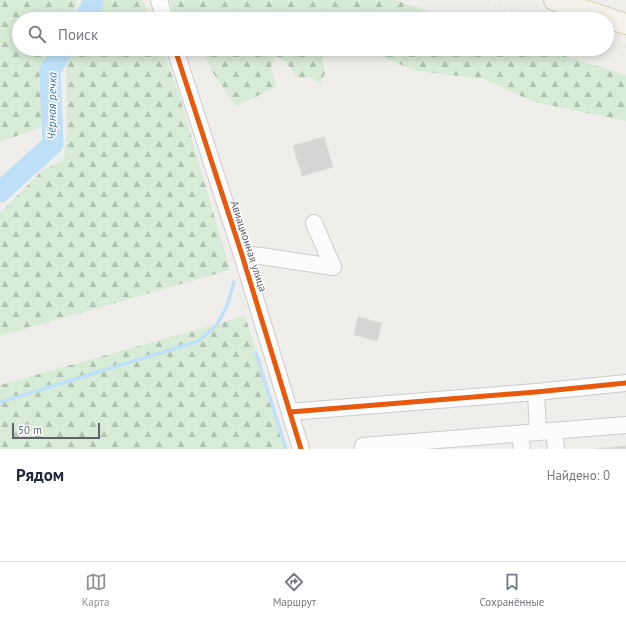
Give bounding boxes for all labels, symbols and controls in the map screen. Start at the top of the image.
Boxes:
search box [12,12,614,56]
icon: search [26,23,48,45]
text: Поиск [58,25,98,44]
water label: Чёрная речка [43,72,60,140]
street label: Авиационная улица [228,199,270,293]
scale bar [12,421,100,440]
text: 50 m [18,423,42,437]
text: Рядом [16,464,64,486]
text: Найдено: 0 [547,467,610,484]
tab: Карта [82,571,109,609]
tab: Маршрут [273,571,316,609]
tab: Сохранённые [479,571,544,609]

